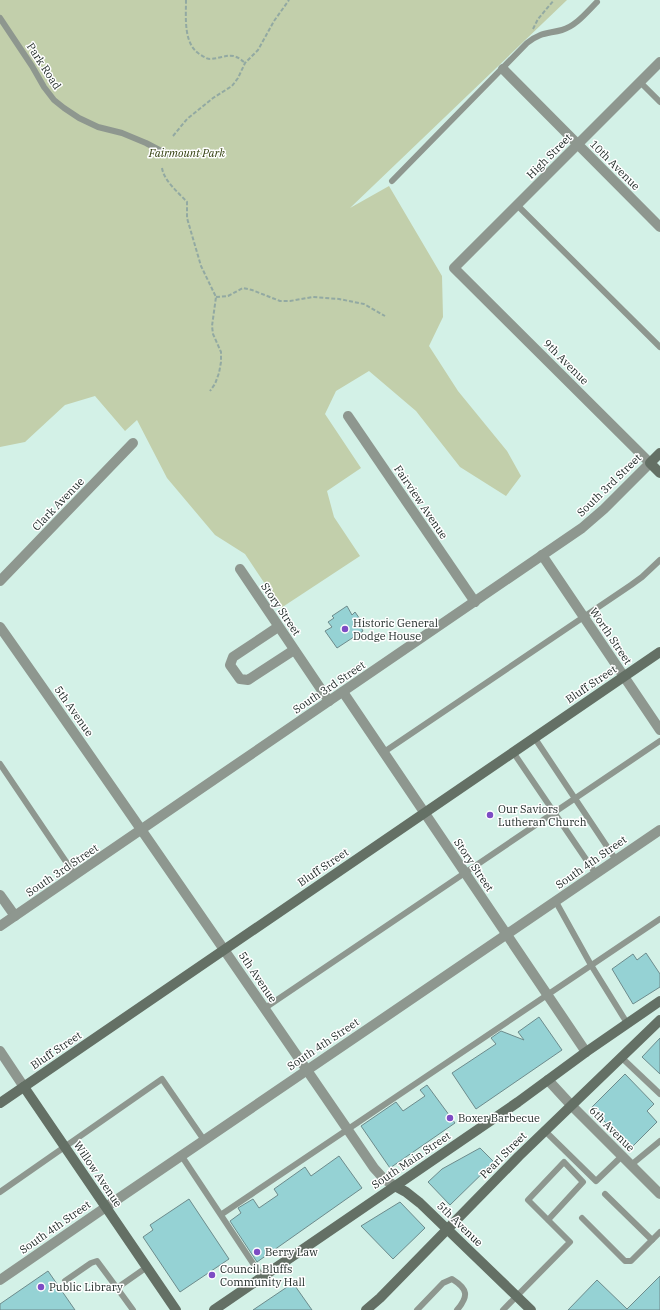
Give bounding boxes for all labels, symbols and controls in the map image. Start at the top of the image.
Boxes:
street label: Park Road [24,40,64,92]
street label: High Street [523,130,575,182]
street label: 10th Avenue [587,137,643,193]
park label: Fairmount Park [148,146,225,160]
street label: 9th Avenue [540,336,592,388]
street label: South 3rd Street [574,451,644,519]
street label: Fairview Avenue [391,462,451,542]
street label: Clark Avenue [29,474,87,534]
street label: Story Street [258,580,304,638]
street label: Worth Street [587,605,635,667]
place label: Historic General Dodge House [353,616,438,643]
marker: Historic General Dodge House [340,624,350,634]
street label: South 3rd Street [290,658,368,716]
street label: Bluff Street [563,662,619,706]
street label: 5th Avenue [51,683,97,739]
place label: Our Saviors Lutheran Church [498,802,587,829]
marker: Our Saviors Lutheran Church [485,810,495,820]
street label: South 4th Street [553,832,629,892]
street label: Story Street [451,836,497,894]
street label: South 3rd Street [23,841,101,899]
street label: Bluff Street [295,845,351,889]
street label: 5th Avenue [236,949,280,1005]
street label: South 4th Street [284,1015,362,1073]
street label: Bluff Street [28,1028,84,1072]
street label: 6th Avenue [586,1103,638,1155]
place label: Boxer Barbecue [458,1111,540,1125]
marker: Boxer Barbecue [445,1113,455,1123]
street label: South Main Street [369,1128,453,1192]
street label: Pearl Street [477,1129,529,1181]
street label: Willow Avenue [71,1138,125,1210]
street label: South 4th Street [17,1197,93,1257]
street label: 5th Avenue [434,1199,486,1249]
place label: Berry Law [265,1245,318,1259]
marker: Berry Law [252,1247,262,1257]
place label: Council Bluffs Community Hall [220,1262,305,1289]
marker: Council Bluffs Community Hall [207,1270,217,1280]
place label: Public Library [49,1280,123,1294]
marker: Public Library [36,1282,46,1292]

